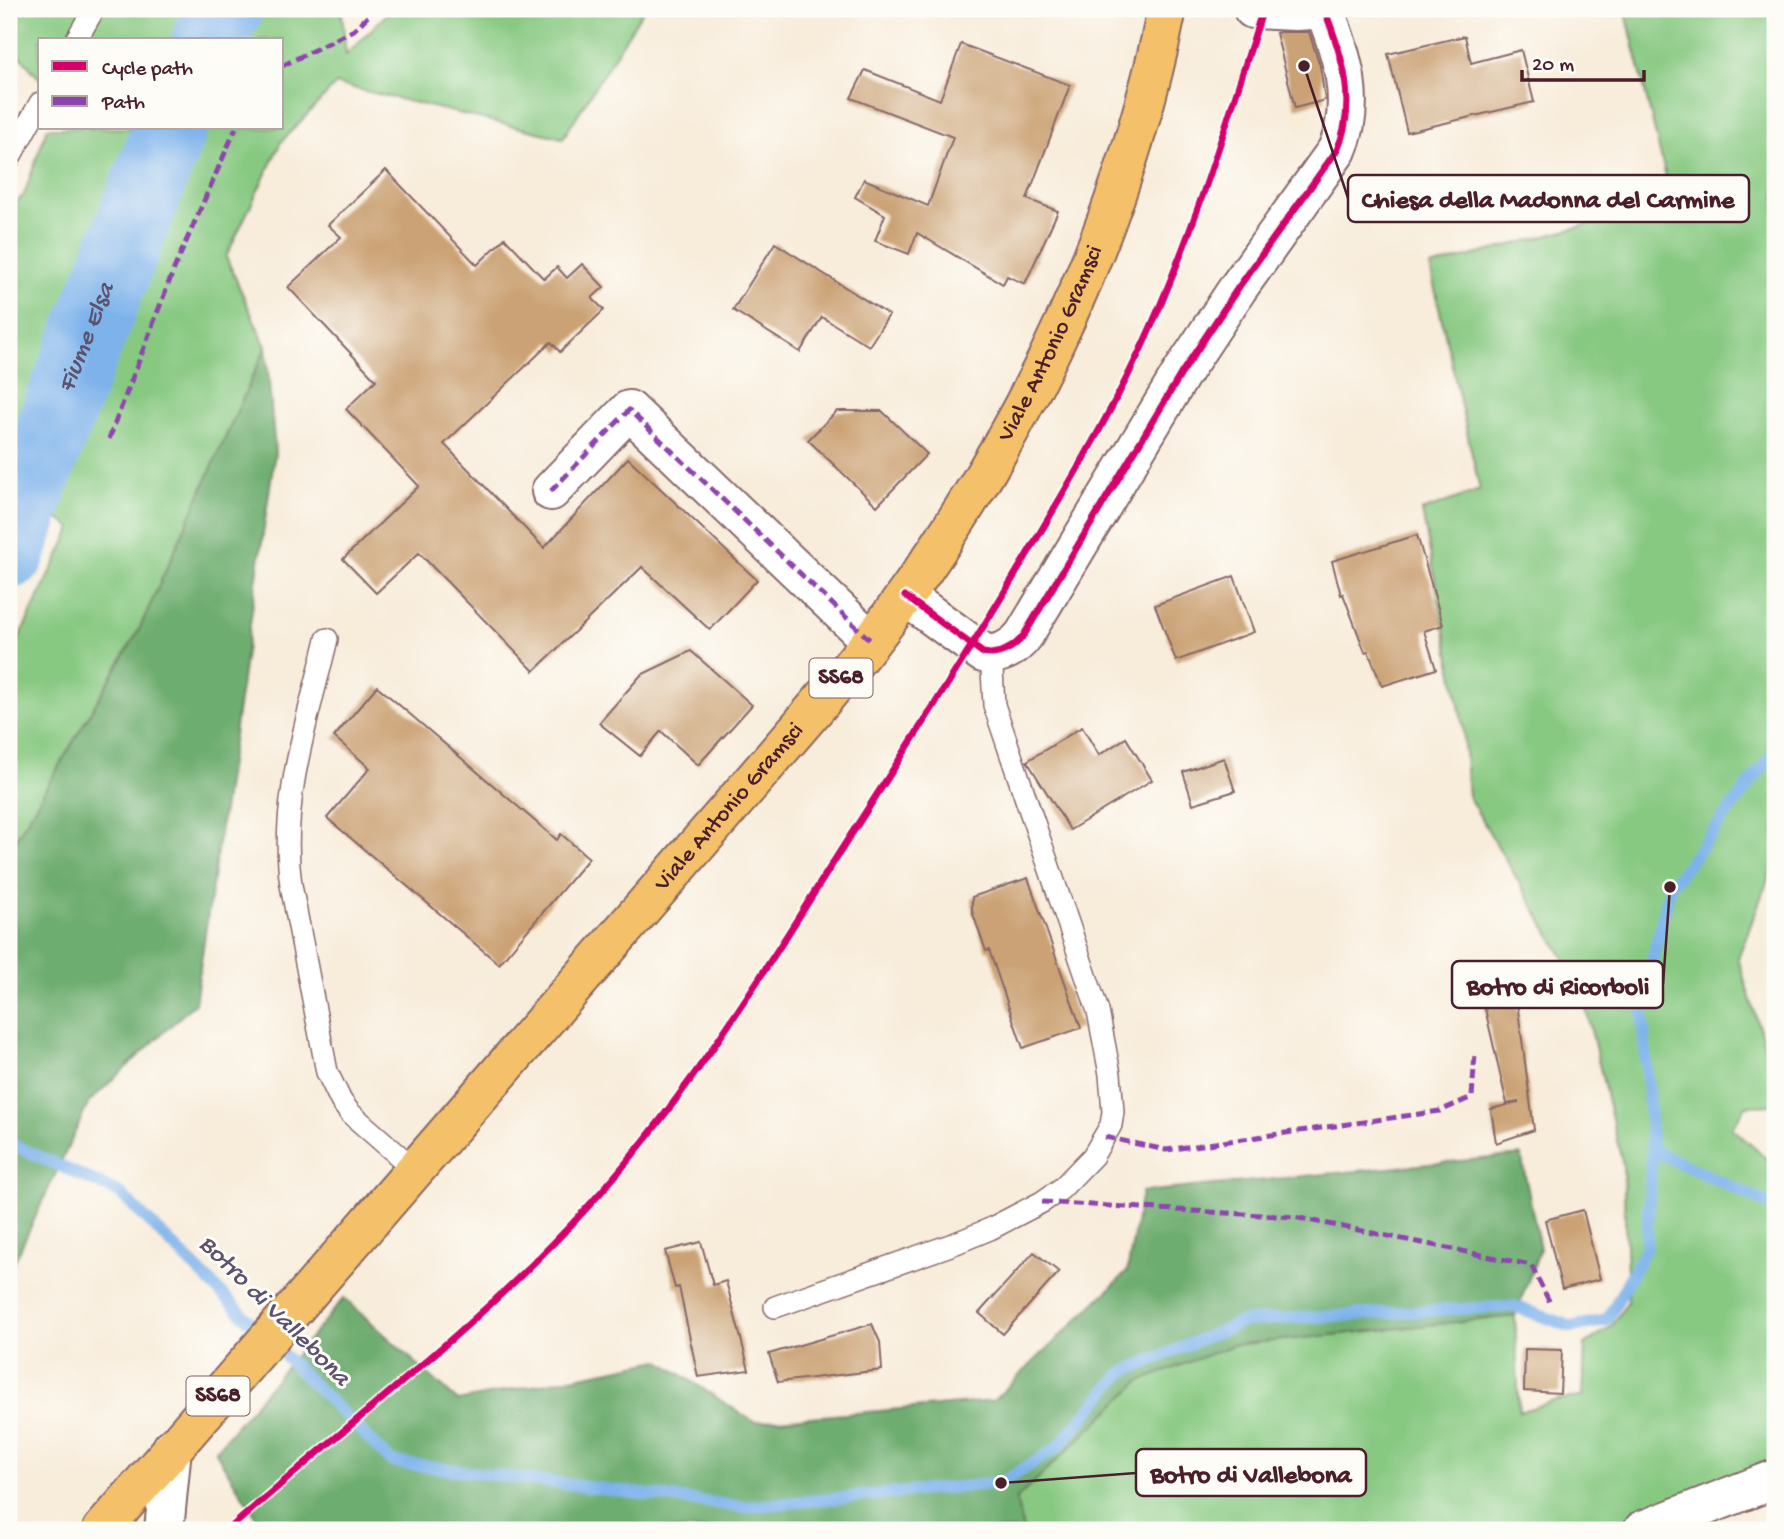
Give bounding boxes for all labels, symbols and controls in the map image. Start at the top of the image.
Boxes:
legend [38,38,284,130]
scale bar [1522,38,1644,82]
text: 20 m [1532,54,1574,79]
text: Cycle path [102,58,193,83]
text: Path [101,92,145,117]
callout: Chiesa della Madonna del Carmine [1348,175,1749,222]
text: Chiesa della Madonna del Carmine [1362,187,1736,218]
street label: Viale Antonio Gramsci [991,242,1110,448]
water label: Fiume Elsa [52,277,124,397]
road number: SS68 [810,658,872,698]
street label: Viale Antonio Gramsci [648,717,811,899]
callout: Botro di Ricorboli [1452,961,1663,1008]
text: Botro di Ricorboli [1466,974,1649,1005]
water label: Botro di Vallebona [191,1230,356,1395]
road number: SS68 [186,1376,249,1415]
callout: Botro di Vallebona [1136,1449,1366,1496]
text: Botro di Vallebona [1149,1462,1353,1493]

